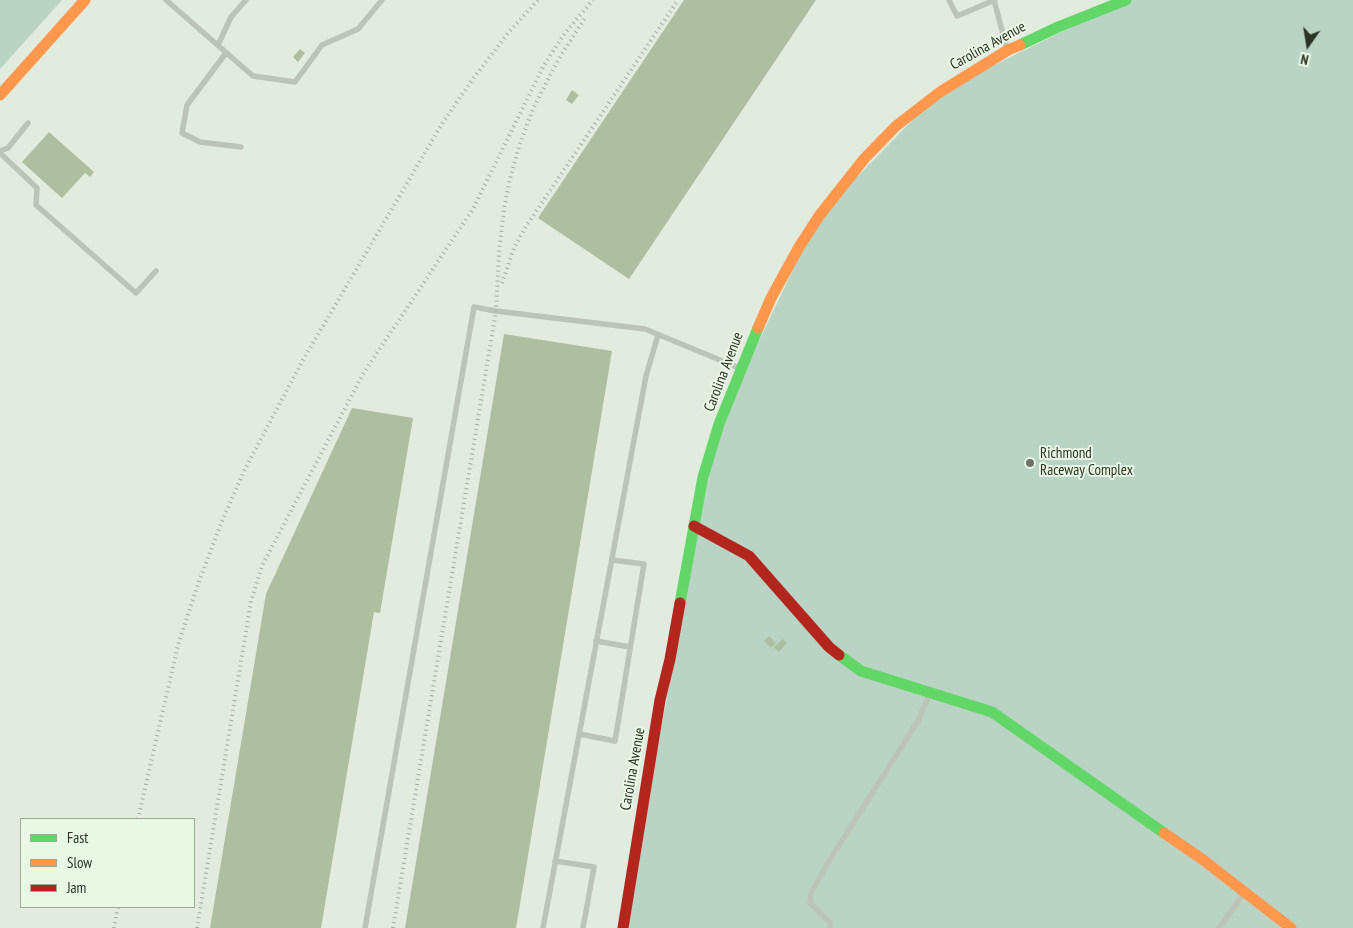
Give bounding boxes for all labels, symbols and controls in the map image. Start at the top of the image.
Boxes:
street label: Carolina Avenue [947,18,1029,74]
north arrow [1283,20,1333,70]
text: N [1299,50,1310,69]
street label: Carolina Avenue [701,330,747,414]
place label: Richmond Raceway Complex [1040,445,1133,480]
marker: Richmond Raceway Complex [1024,457,1036,469]
street label: Carolina Avenue [617,726,649,812]
legend [20,818,195,908]
text: Fast [67,828,88,847]
text: Slow [67,853,92,872]
text: Jam [67,878,86,897]

